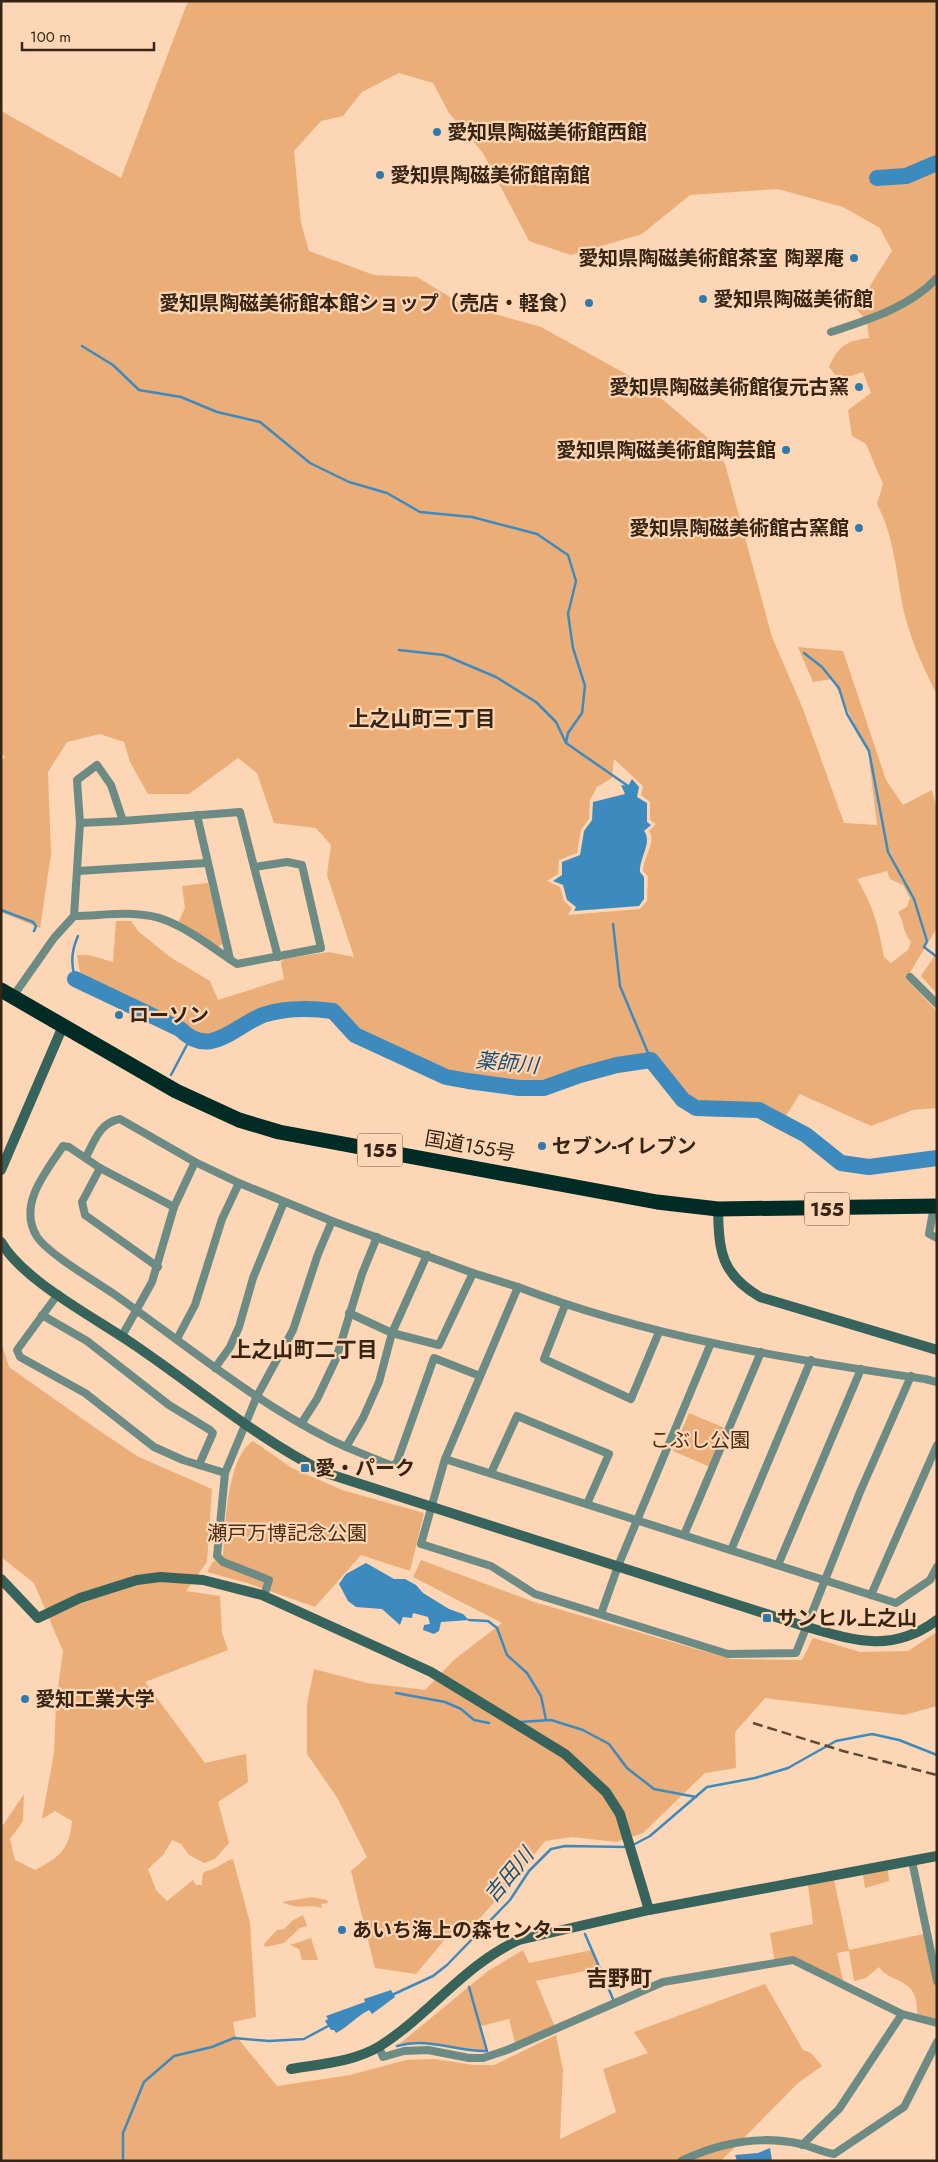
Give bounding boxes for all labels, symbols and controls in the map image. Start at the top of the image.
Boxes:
scale bar [22,20,155,52]
text: 100 m [30,26,71,48]
place label: 愛知県陶磁美術館西館 [447,118,647,147]
marker: 愛知県陶磁美術館西館 [431,126,443,138]
place label: 愛知県陶磁美術館南館 [390,161,590,190]
marker: 愛知県陶磁美術館南館 [374,169,386,181]
place label: 愛知県陶磁美術館茶室 陶翠庵 [578,244,844,273]
marker: 愛知県陶磁美術館茶室 陶翠庵 [848,252,860,264]
place label: 愛知県陶磁美術館 [713,285,873,314]
place label: 愛知県陶磁美術館本館ショップ（売店・軽食） [159,289,579,318]
marker: 愛知県陶磁美術館 [697,293,709,305]
marker: 愛知県陶磁美術館本館ショップ（売店・軽食） [583,297,595,309]
place label: 愛知県陶磁美術館復元古窯 [609,373,849,402]
marker: 愛知県陶磁美術館復元古窯 [853,381,865,393]
place label: 愛知県陶磁美術館陶芸館 [556,436,776,465]
marker: 愛知県陶磁美術館陶芸館 [780,444,792,456]
place label: 愛知県陶磁美術館古窯館 [629,514,849,543]
marker: 愛知県陶磁美術館古窯館 [853,522,865,534]
district label: 上之山町三丁目 [349,704,496,734]
place label: ローソン [129,1001,209,1030]
marker: ローソン [113,1009,125,1021]
water label: 薬師川 [474,1045,542,1081]
street label: 国道155号 [422,1124,518,1168]
place label: セブン-イレブン [552,1132,696,1161]
road number: 155 [358,1134,402,1166]
marker: セブン-イレブン [536,1140,548,1152]
road number: 155 [804,1192,850,1226]
district label: 上之山町二丁目 [231,1335,378,1365]
park label: こぶし公園 [650,1426,750,1455]
place label: 愛・パーク [315,1454,415,1483]
marker: 愛・パーク [299,1462,311,1474]
park label: 瀬戸万博記念公園 [207,1519,367,1548]
place label: サンヒル上之山 [777,1604,917,1633]
marker: サンヒル上之山 [761,1612,773,1624]
place label: 愛知工業大学 [35,1685,155,1714]
marker: 愛知工業大学 [19,1693,31,1705]
water label: 吉田川 [477,1840,542,1909]
place label: あいち海上の森センター [352,1916,572,1945]
marker: あいち海上の森センター [336,1924,348,1936]
district label: 吉野町 [586,1962,652,1994]

